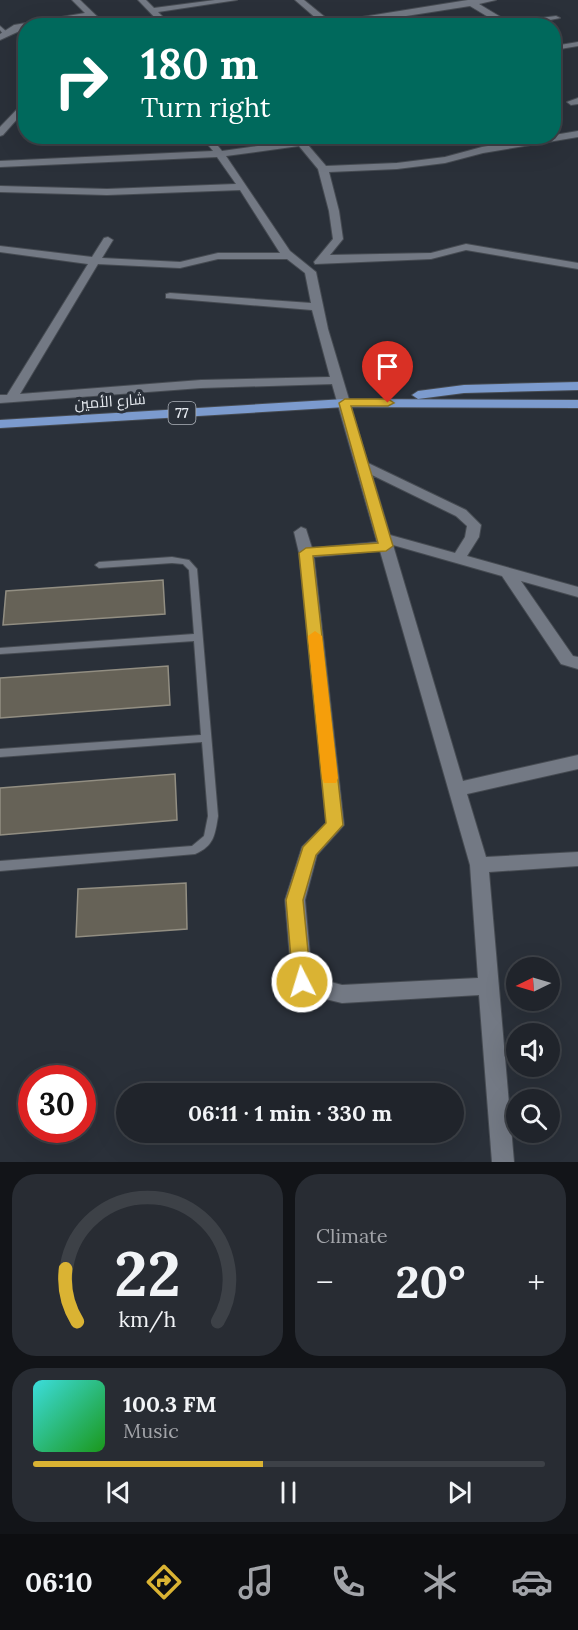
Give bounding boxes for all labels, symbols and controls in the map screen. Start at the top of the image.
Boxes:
text: 180 m [141,37,258,91]
icon: right [42,42,120,120]
text: Turn right [141,90,270,124]
pin [362,341,413,403]
icon: arrive [371,350,404,383]
street label: شارع الأمين [74,389,146,415]
road number: 77 [168,402,195,424]
position arrow [270,950,334,1014]
north arrow [506,957,560,1011]
map controls [506,957,560,1143]
button: sound [506,1023,560,1077]
speed limit sign: 30 [18,1065,96,1143]
button: search [506,1089,560,1143]
text: 06:11 · 1 min · 330 m [188,1099,392,1127]
text: Climate [316,1223,388,1248]
text: 22 [114,1233,181,1313]
text: 20° [396,1253,465,1310]
text: − [316,1261,334,1303]
text: + [527,1261,545,1303]
text: km/h [119,1305,177,1333]
text: 100.3 FM [123,1390,217,1418]
text: Music [123,1418,179,1443]
icon: previous [102,1476,135,1509]
icon: pause [272,1476,305,1509]
icon: next [443,1476,476,1509]
icon: directions [143,1561,185,1603]
icon: music [235,1561,277,1603]
icon: phone [327,1561,369,1603]
icon: climate [419,1561,461,1603]
icon: car [511,1561,553,1603]
text: 06:10 [25,1565,93,1599]

